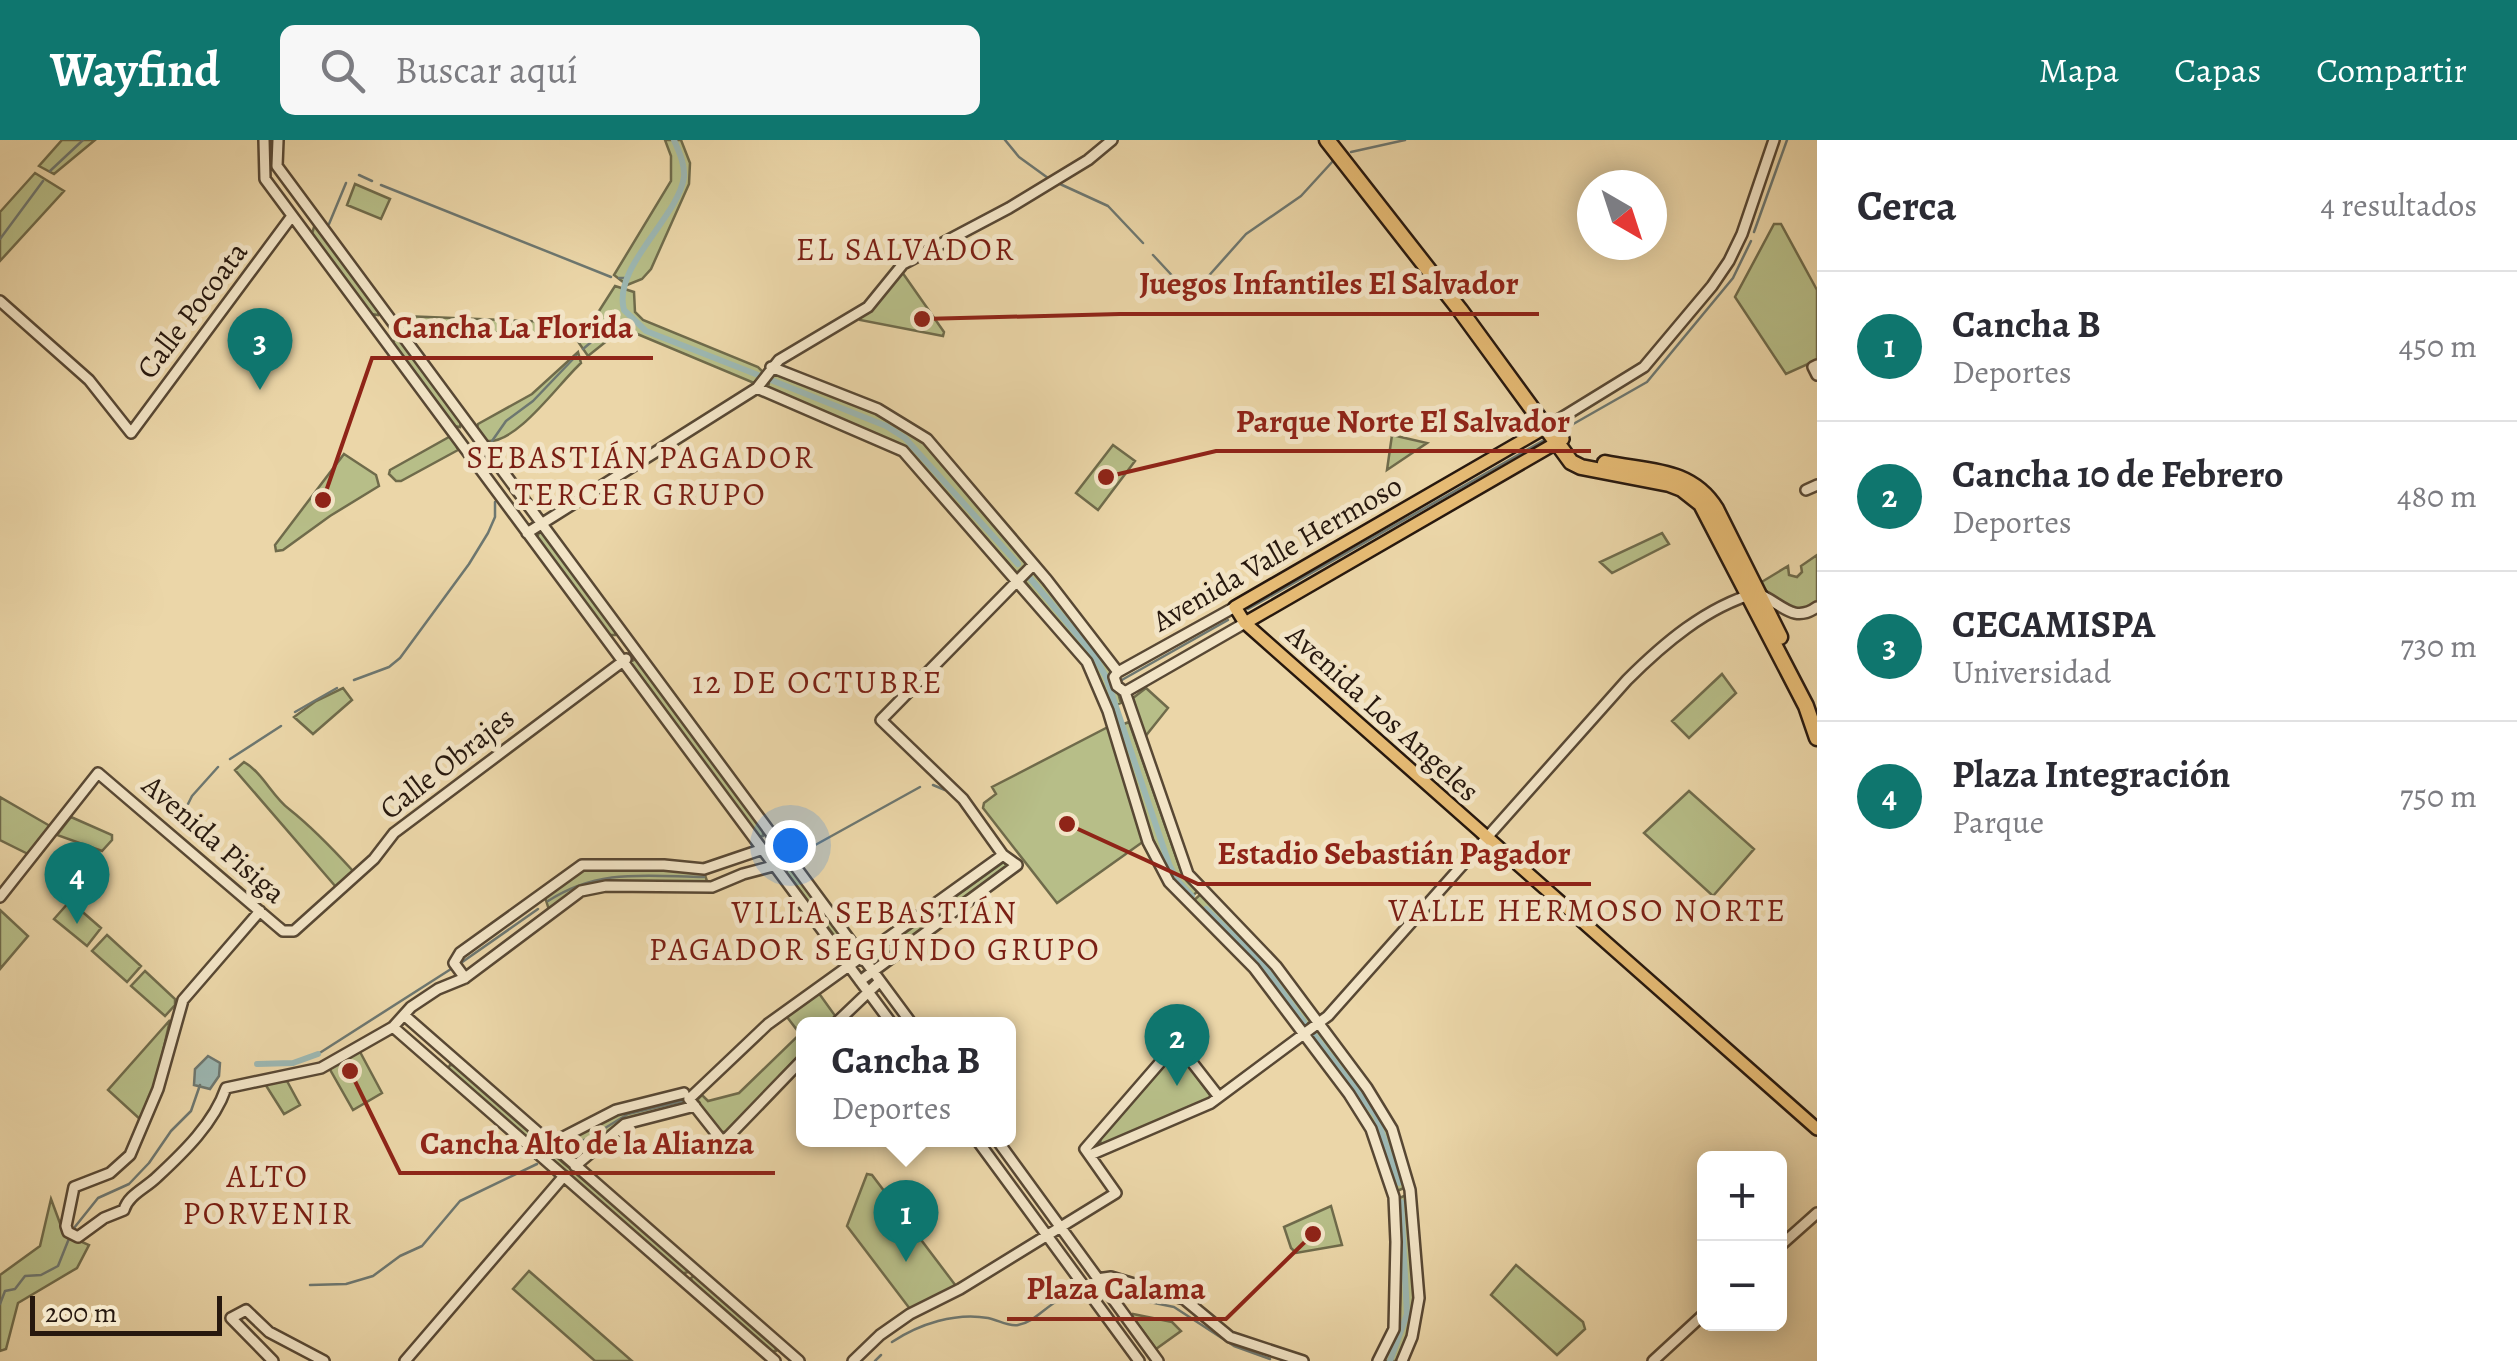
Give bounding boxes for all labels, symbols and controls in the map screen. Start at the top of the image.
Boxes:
search box [280,25,980,115]
text: Wayfind [50,37,220,103]
icon: search [315,43,370,98]
text: Buscar aquí [395,44,578,96]
text: Mapa [2039,46,2119,94]
text: Capas [2174,46,2261,94]
text: Compartir [2316,46,2467,94]
north arrow [1577,170,1667,260]
text: Cerca [1857,177,1956,234]
text: 4 resultados [2320,183,2477,227]
district label: EL SALVADOR [796,227,1016,271]
street label: Calle Pocoata [127,233,257,387]
callout: Juegos Infantiles El Salvador [1120,252,1539,314]
text: Juegos Infantiles El Salvador [1139,261,1519,305]
callout: Cancha La Florida [372,296,653,358]
text: Cancha B [1952,298,2101,350]
text: Cancha La Florida [393,305,634,349]
pin: 3 [228,308,292,390]
text: 1 [1884,324,1895,368]
text: 450 m [2399,324,2477,368]
text: Deportes [1952,350,2072,394]
callout: Parque Norte El Salvador [1216,389,1591,451]
text: Parque Norte El Salvador [1236,399,1570,443]
district label: SEBASTIÁN PAGADOR TERCER GRUPO [466,435,816,516]
text: Cancha 10 de Febrero [1952,448,2284,500]
street label: Avenida Valle Hermoso [1144,465,1409,641]
text: 2 [1882,474,1897,518]
text: 480 m [2397,474,2477,518]
text: Deportes [1952,500,2072,544]
text: CECAMISPA [1952,598,2155,650]
street label: Avenida Los Angeles [1277,615,1488,810]
text: 3 [1883,624,1896,668]
text: 730 m [2400,624,2477,668]
text: Universidad [1952,650,2111,694]
district label: 12 DE OCTUBRE [692,660,944,704]
street label: Calle Obrajes [371,698,523,828]
text: Plaza Integración [1952,748,2230,800]
street label: Avenida Pisiga [133,765,294,912]
text: 4 [1882,774,1897,818]
text: 750 m [2400,774,2477,818]
text: Parque [1952,800,2044,844]
your location [765,820,816,871]
callout: Estadio Sebastián Pagador [1198,822,1591,884]
text: Estadio Sebastián Pagador [1217,831,1571,875]
pin: 4 [44,842,110,924]
district label: VALLE HERMOSO NORTE [1388,888,1787,932]
district label: VILLA SEBASTIÁN PAGADOR SEGUNDO GRUPO [649,890,1101,971]
pin: 2 [1144,1004,1210,1086]
popup [796,1017,1016,1147]
text: Cancha B [832,1034,980,1086]
text: Deportes [832,1086,951,1130]
callout: Cancha Alto de la Alianza [400,1111,775,1173]
text: Cancha Alto de la Alianza [420,1121,755,1165]
map controls [1697,1151,1787,1331]
button: + [1697,1151,1787,1241]
district label: ALTO PORVENIR [183,1154,353,1235]
pin: 1 [874,1180,938,1262]
button: − [1697,1241,1787,1331]
callout: Plaza Calama [1007,1257,1226,1319]
text: Plaza Calama [1026,1266,1206,1310]
scale bar [30,1291,222,1336]
text: 200 m [45,1294,117,1332]

